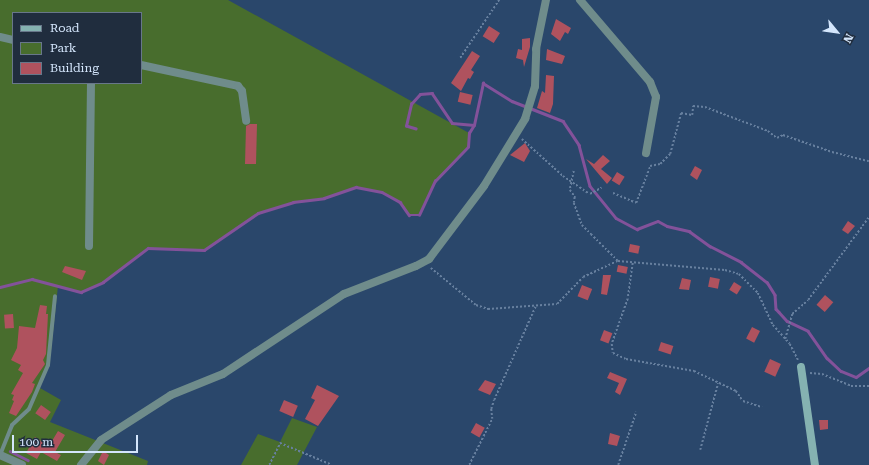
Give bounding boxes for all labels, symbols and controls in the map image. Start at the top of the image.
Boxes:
legend [12,12,142,84]
north arrow [817,12,857,52]
text: Road [50,21,79,35]
text: N [840,31,856,45]
text: Park [50,41,76,55]
text: Building [50,61,99,75]
scale bar [14,427,140,453]
text: 100 m [19,435,53,449]

